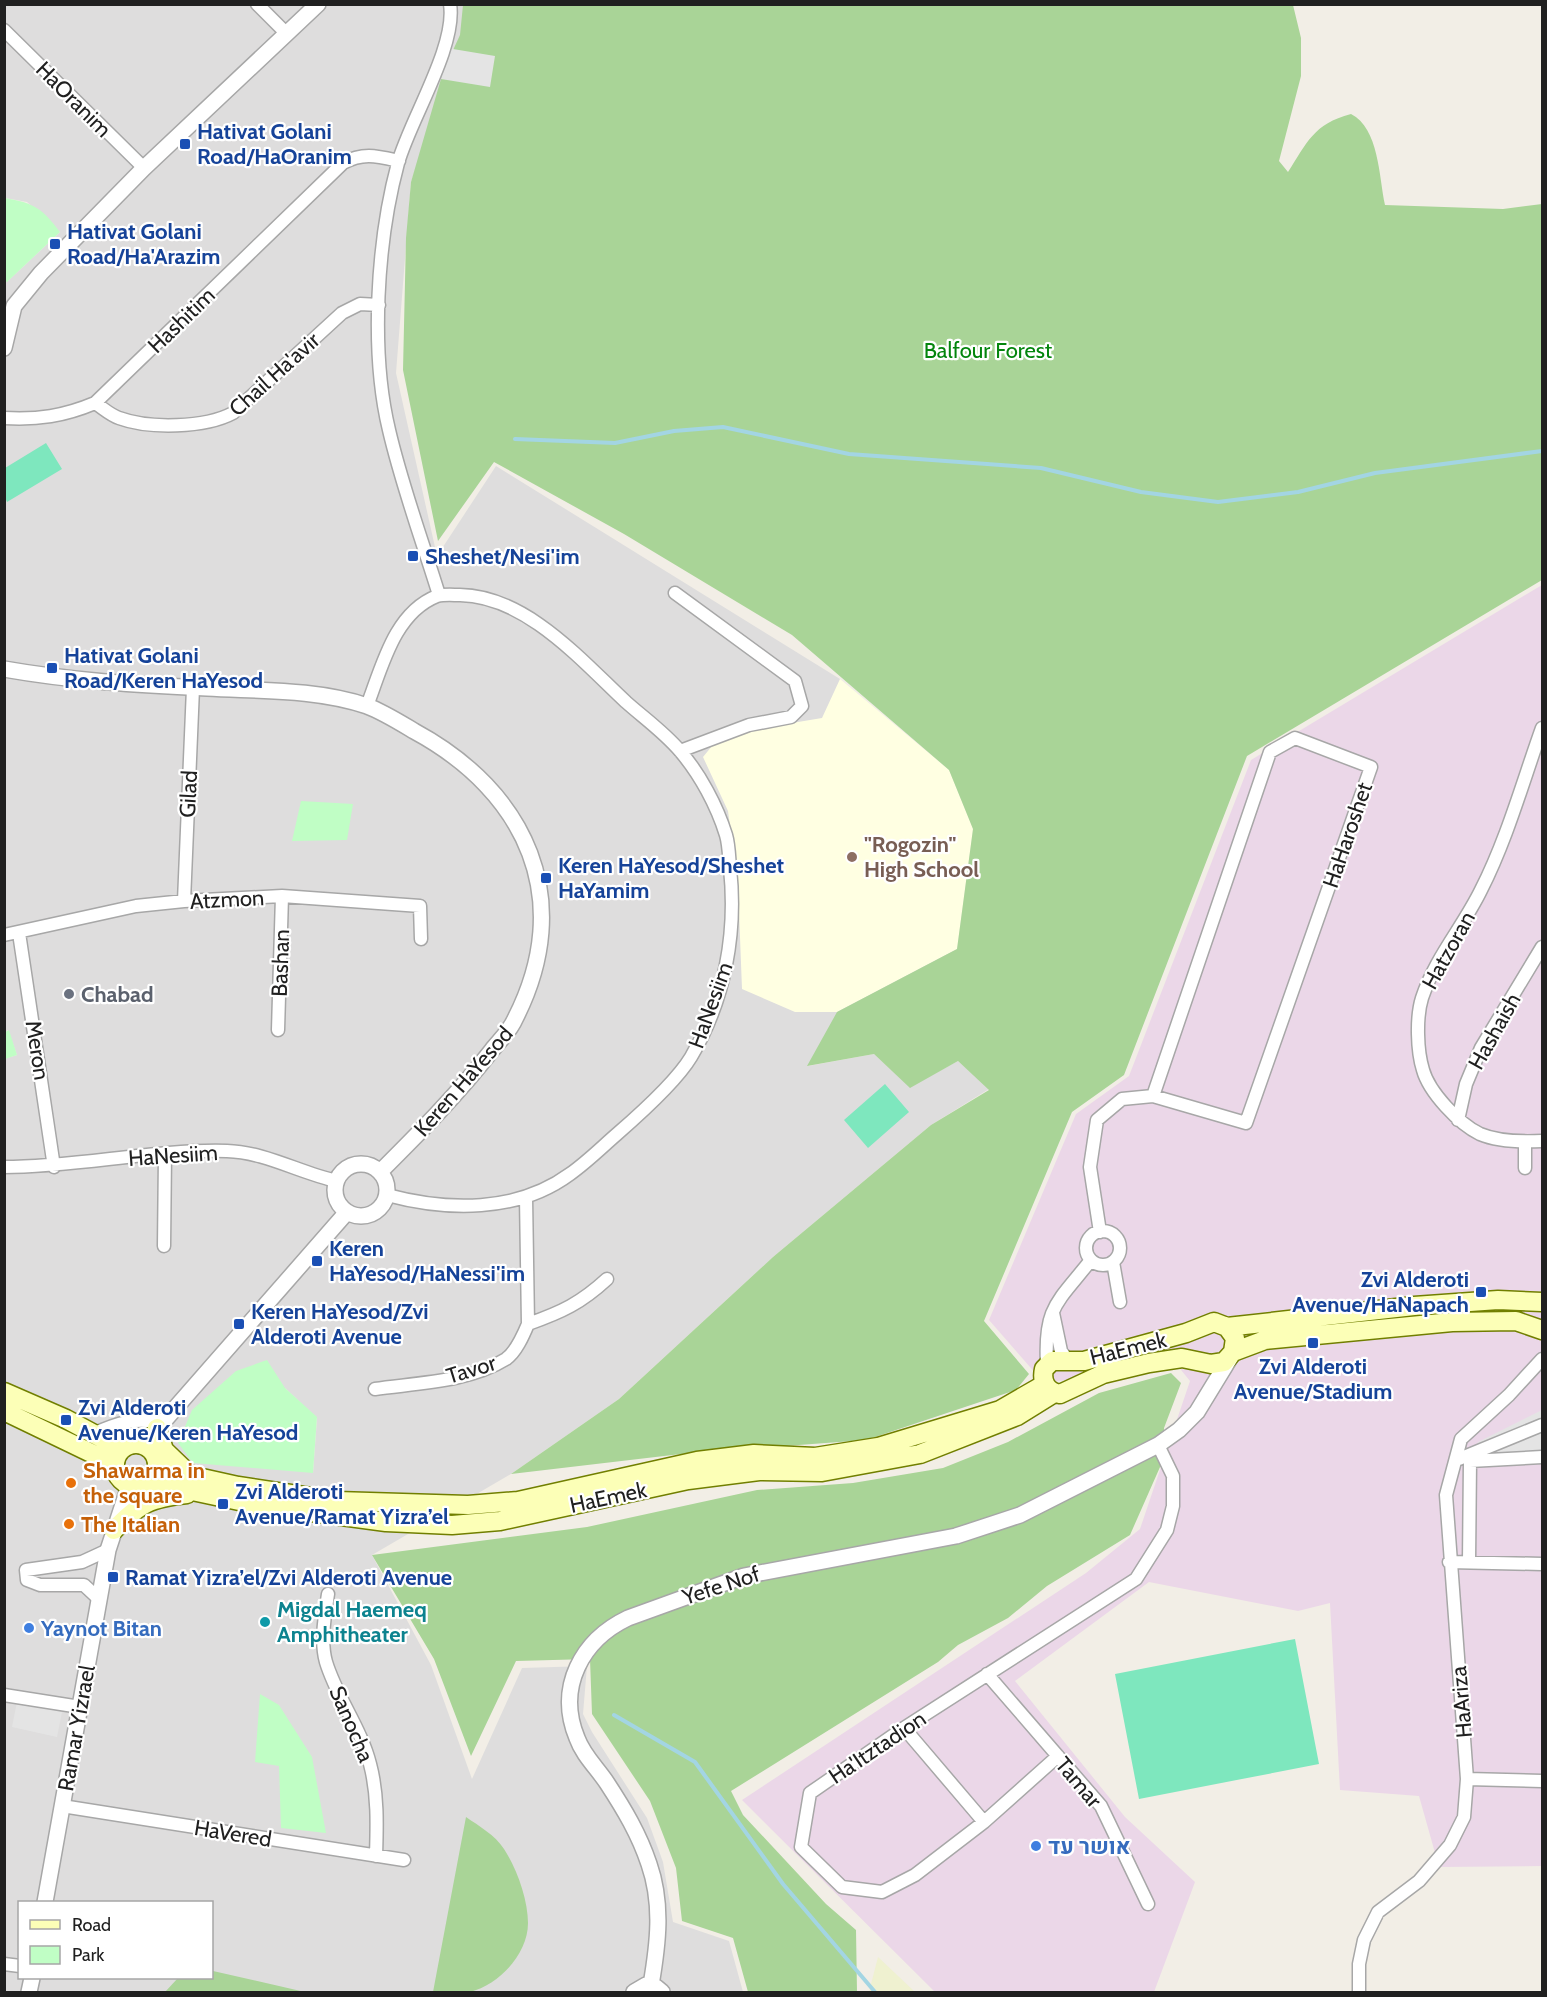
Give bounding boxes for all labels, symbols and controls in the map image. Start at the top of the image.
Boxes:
street label: HaOranim [30,56,117,143]
place label: Hativat Golani Road/HaOranim [197,118,352,170]
marker: Hativat Golani Road/HaOranim [178,137,192,151]
place label: Hativat Golani Road/Ha'Arazim [67,218,220,270]
marker: Hativat Golani Road/Ha'Arazim [48,237,62,251]
street label: Hashitim [142,282,221,359]
street label: Chail Ha'avir [224,327,325,422]
park label: Balfour Forest [924,337,1053,364]
place label: Sheshet/Nesi'im [425,543,580,570]
marker: Sheshet/Nesi'im [406,549,420,563]
place label: Hativat Golani Road/Keren HaYesod [64,642,263,694]
marker: Hativat Golani Road/Keren HaYesod [45,661,59,675]
street label: Gilad [174,770,203,818]
street label: HaHaroshet [1317,778,1378,892]
place label: "Rogozin" High School [864,831,979,883]
marker: "Rogozin" High School [845,850,859,864]
place label: Keren HaYesod/Sheshet HaYamim [558,852,785,904]
marker: Keren HaYesod/Sheshet HaYamim [539,871,553,885]
street label: Atzmon [189,884,265,915]
street label: Hatzoran [1416,907,1481,994]
street label: Bashan [266,929,295,997]
street label: HaNesiim [682,958,738,1052]
place label: Chabad [81,981,154,1008]
marker: Chabad [62,987,76,1001]
street label: Hashaish [1462,988,1526,1074]
street label: Meron [19,1018,56,1082]
street label: Keren HaYesod [408,1021,519,1142]
street label: HaNesiim [127,1139,219,1172]
place label: Keren HaYesod/HaNessi'im [329,1235,525,1287]
marker: Keren HaYesod/HaNessi'im [310,1254,324,1268]
place label: Zvi Alderoti Avenue/HaNapach [1292,1266,1469,1318]
marker: Zvi Alderoti Avenue/HaNapach [1474,1285,1488,1299]
place label: Keren HaYesod/Zvi Alderoti Avenue [251,1298,429,1350]
marker: Keren HaYesod/Zvi Alderoti Avenue [232,1317,246,1331]
street label: HaEmek [1087,1326,1169,1371]
marker: Zvi Alderoti Avenue/Stadium [1306,1336,1320,1350]
street label: Tavor [443,1349,499,1390]
place label: Zvi Alderoti Avenue/Stadium [1234,1353,1392,1405]
place label: Zvi Alderoti Avenue/Keren HaYesod [78,1394,298,1446]
marker: Zvi Alderoti Avenue/Keren HaYesod [59,1413,73,1427]
place label: Shawarma in the square [83,1457,205,1509]
marker: Shawarma in the square [64,1476,78,1490]
street label: HaEmek [567,1476,649,1519]
place label: Zvi Alderoti Avenue/Ramat Yizra’el [235,1478,449,1530]
marker: Zvi Alderoti Avenue/Ramat Yizra’el [216,1497,230,1511]
place label: The Italian [81,1511,180,1538]
marker: The Italian [62,1517,76,1531]
street label: Yefe Nof [678,1560,763,1611]
place label: Ramat Yizra’el/Zvi Alderoti Avenue [125,1564,452,1591]
marker: Ramat Yizra’el/Zvi Alderoti Avenue [106,1570,120,1584]
place label: Migdal Haemeq Amphitheater [277,1596,427,1648]
place label: Yaynot Bitan [40,1615,162,1642]
marker: Migdal Haemeq Amphitheater [258,1615,272,1629]
marker: Yaynot Bitan [22,1621,36,1635]
street label: Ramar Yizrael [52,1662,101,1793]
street label: HaAriza [1445,1665,1478,1739]
street label: Sanocha [323,1682,380,1767]
street label: Ha'Itztadion [823,1705,931,1790]
street label: Tamar [1050,1752,1108,1813]
street label: HaVered [192,1814,274,1853]
place label: אושר עד [1048,1833,1131,1860]
marker: אושר עד [1029,1839,1043,1853]
legend [18,1901,213,1979]
text: Road [72,1914,111,1936]
text: Park [72,1944,105,1966]

